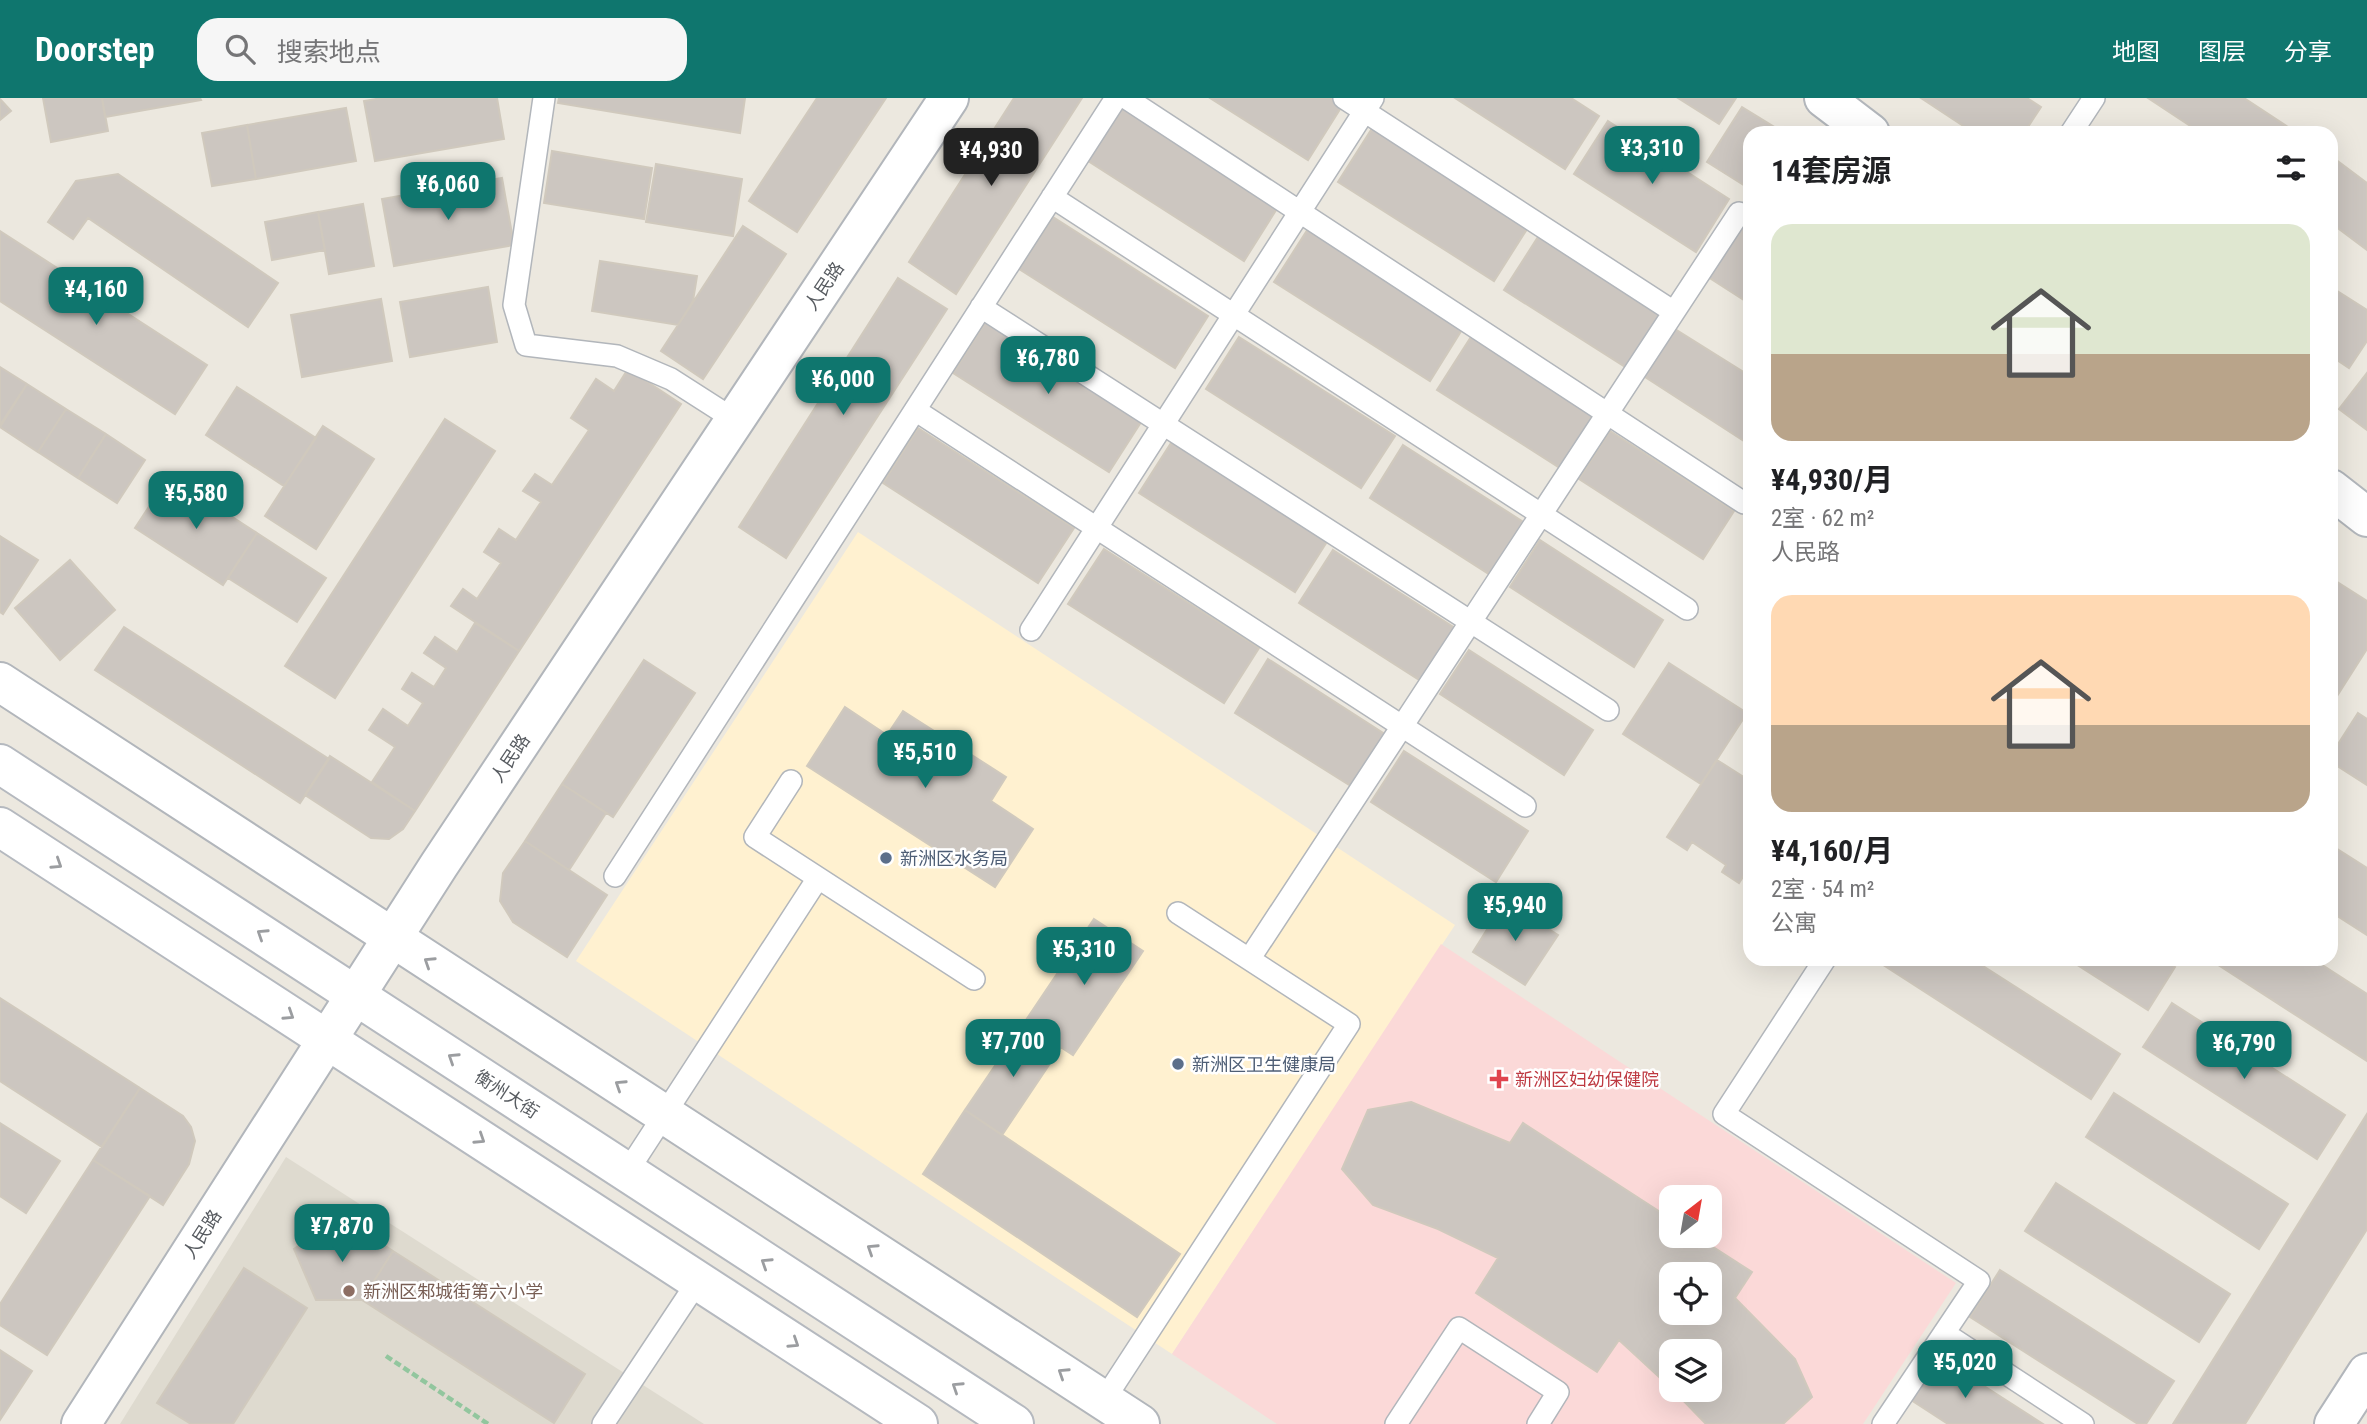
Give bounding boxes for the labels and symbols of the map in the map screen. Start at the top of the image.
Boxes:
pin: ¥3,310 [1595,126,1709,186]
pin: ¥4,930 [934,129,1048,188]
pin: ¥6,060 [391,162,505,222]
street label: 人民路 [800,258,848,314]
pin: ¥4,160 [39,268,153,327]
pin: ¥6,780 [991,336,1105,396]
pin: ¥6,000 [786,358,900,417]
pin: ¥5,580 [139,472,253,531]
street label: 人民路 [486,730,534,786]
pin: ¥5,510 [868,730,982,790]
place label: 新洲区水务局 [900,848,1008,869]
marker: 新洲区水务局 [878,850,894,866]
one-way arrow [49,856,62,869]
pin: ¥5,940 [1458,884,1572,943]
pin: ¥5,310 [1027,928,1141,987]
one-way arrow [257,930,270,943]
one-way arrow [423,957,436,970]
one-way arrow [281,1007,294,1019]
pin: ¥7,700 [956,1020,1070,1079]
pin: ¥6,790 [2187,1021,2301,1081]
one-way arrow [447,1054,460,1067]
place label: 新洲区卫生健康局 [1192,1054,1336,1075]
marker: 新洲区卫生健康局 [1170,1056,1186,1072]
street label: 衡州大街 [471,1066,543,1122]
marker: 新洲区妇幼保健院 [1489,1069,1509,1089]
place label: 新洲区妇幼保健院 [1515,1069,1659,1090]
one-way arrow [614,1081,627,1094]
one-way arrow [472,1131,485,1144]
north arrow [1659,1185,1722,1248]
pin: ¥7,870 [285,1204,399,1264]
street label: 人民路 [178,1206,226,1262]
one-way arrow [867,1245,880,1258]
one-way arrow [761,1258,774,1271]
place label: 新洲区邾城街第六小学 [363,1281,543,1302]
marker: 新洲区邾城街第六小学 [341,1283,357,1299]
one-way arrow [786,1335,799,1348]
pin: ¥5,020 [1908,1340,2022,1400]
one-way arrow [1057,1369,1070,1382]
one-way arrow [952,1382,965,1395]

